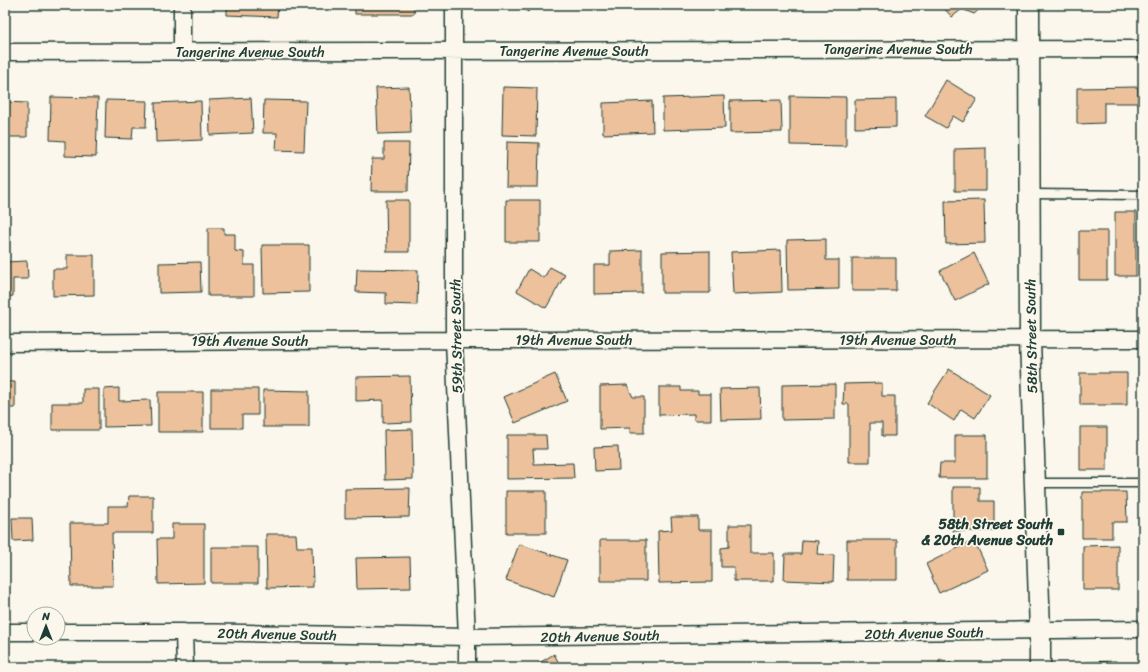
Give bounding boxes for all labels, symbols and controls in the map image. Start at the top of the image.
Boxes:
street label: Tangerine Avenue South [823,37,973,62]
street label: Tangerine Avenue South [499,39,649,64]
street label: Tangerine Avenue South [175,40,325,65]
street label: 59th Street South [443,278,470,394]
street label: 58th Street South [1018,278,1045,394]
street label: 19th Avenue South [516,328,632,353]
street label: 19th Avenue South [840,328,956,353]
street label: 19th Avenue South [192,329,308,354]
place label: 58th Street South & 20th Avenue South [921,512,1054,553]
marker: 58th Street South & 20th Avenue South [1056,527,1066,537]
north arrow [26,606,66,646]
text: N [41,607,50,626]
street label: 20th Avenue South [864,620,984,647]
street label: 20th Avenue South [217,621,337,648]
street label: 20th Avenue South [540,623,660,650]

